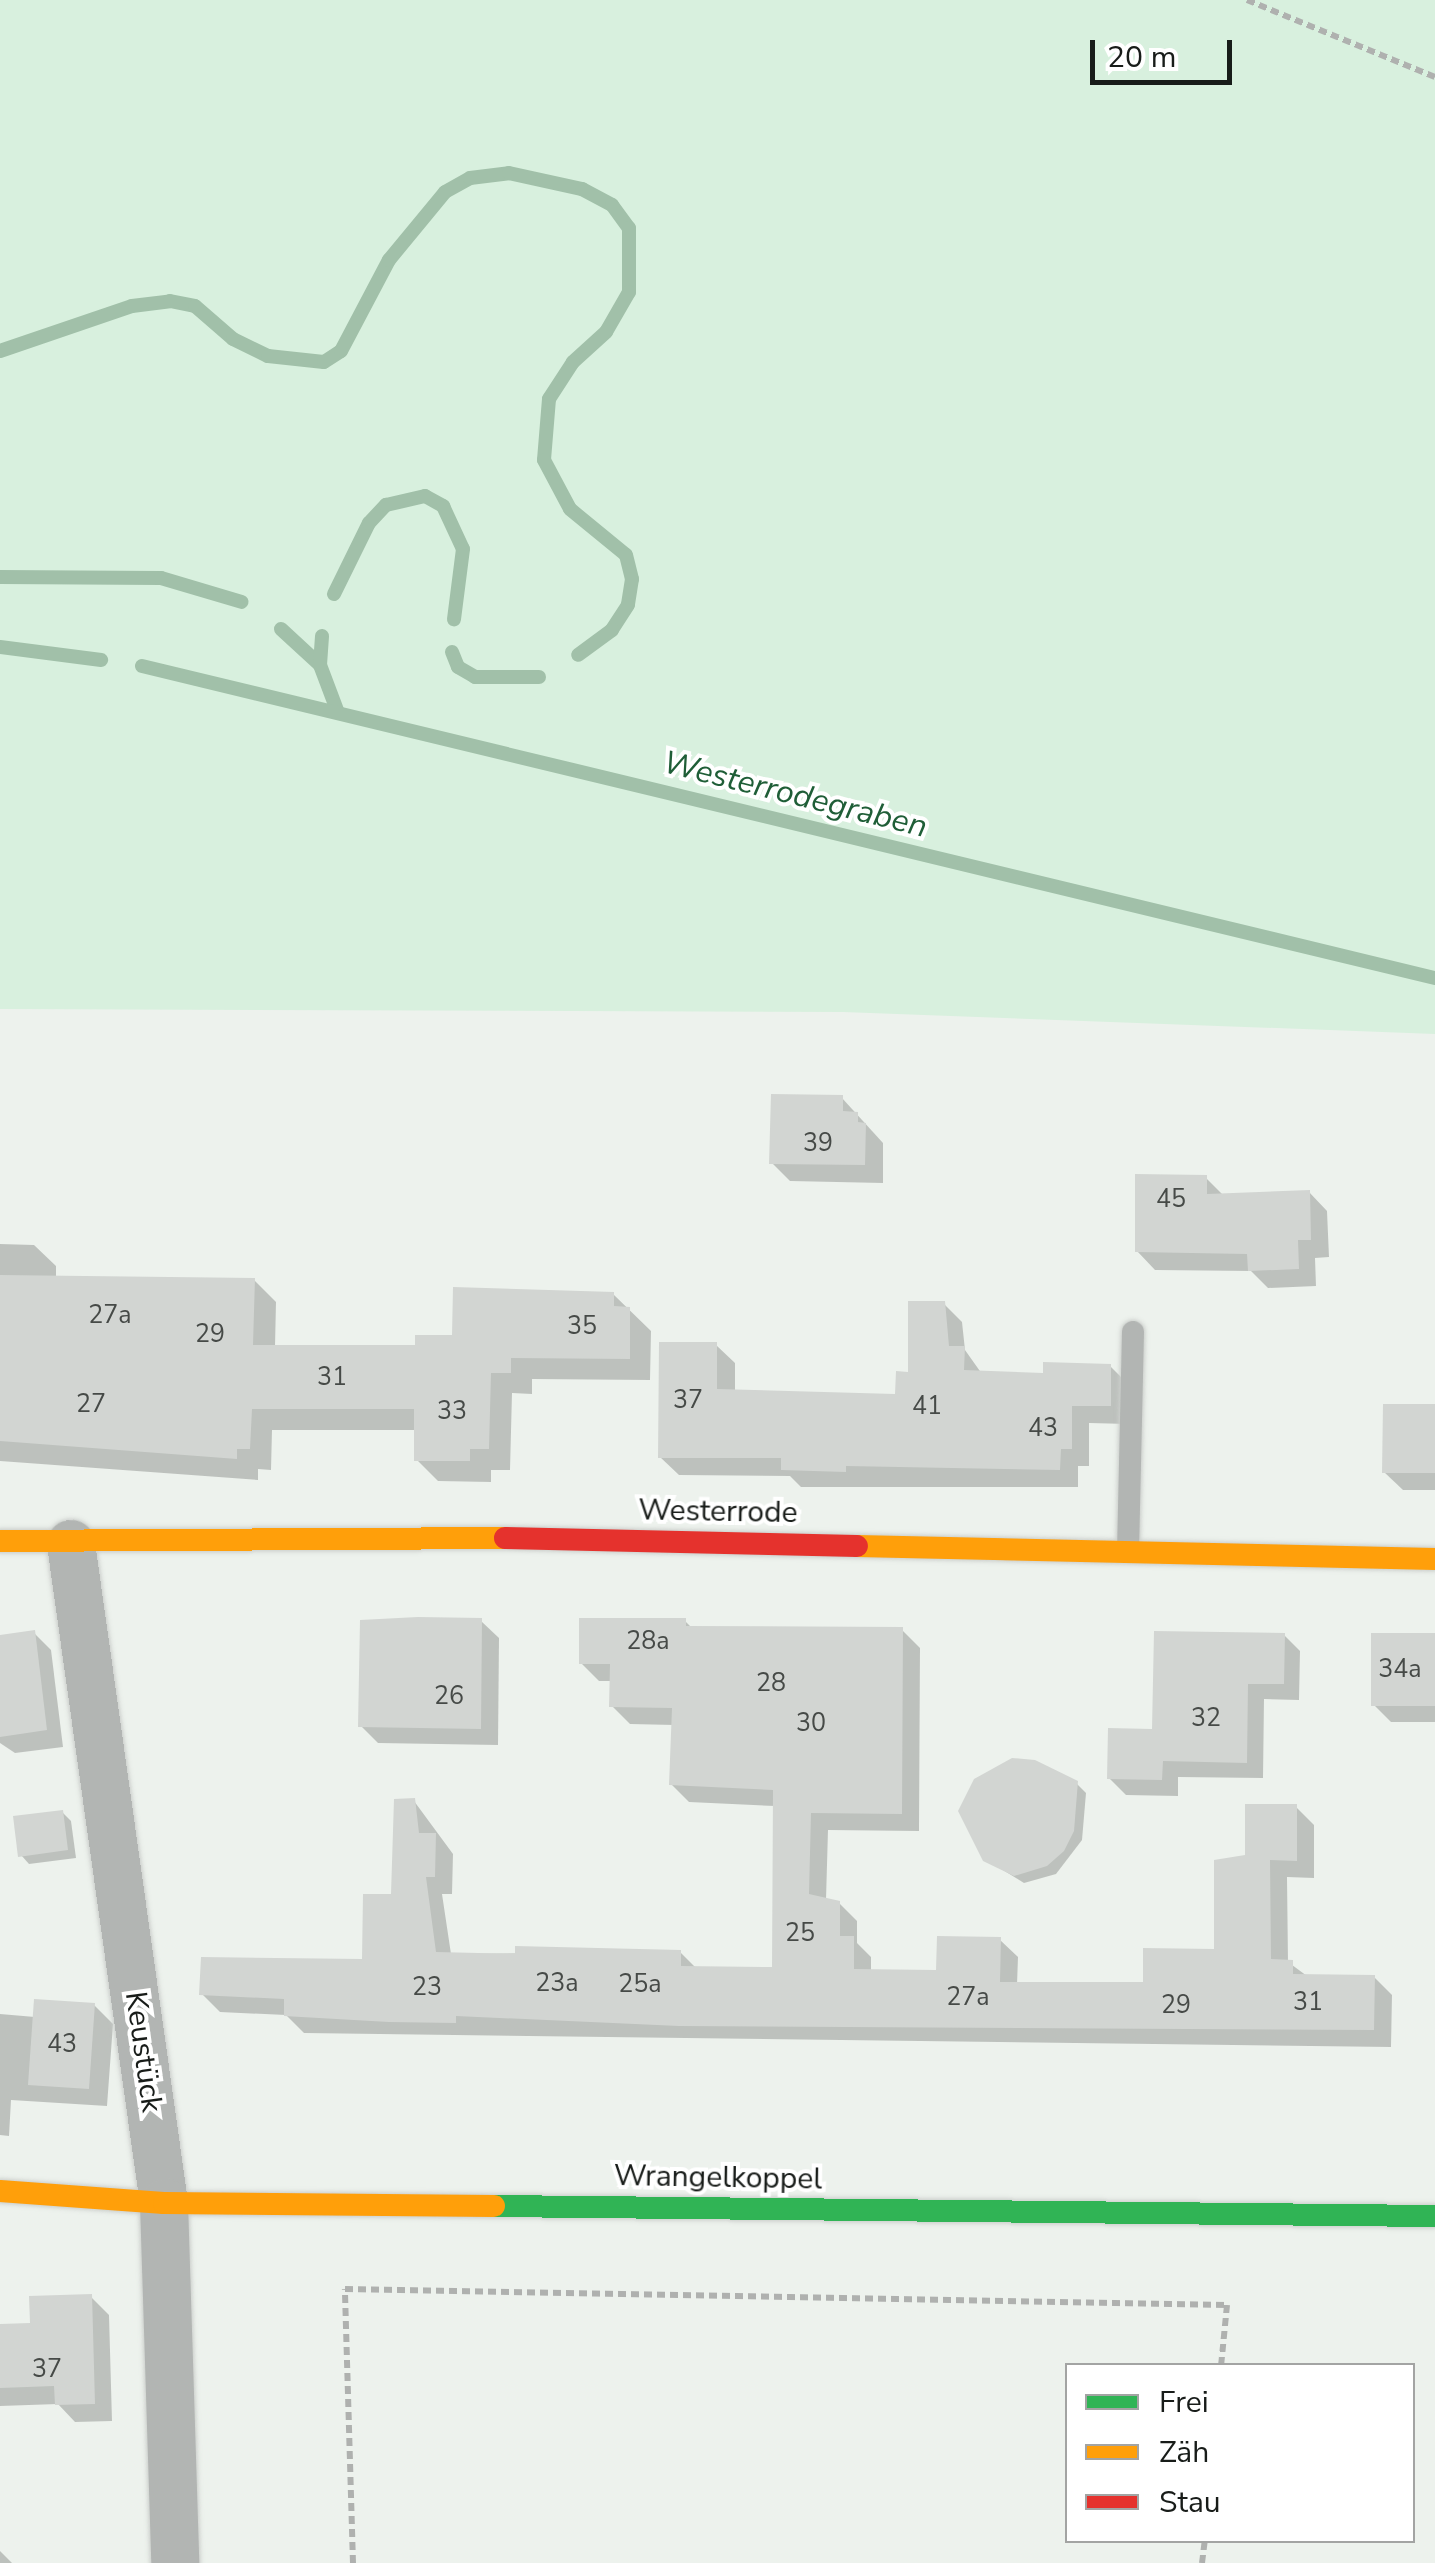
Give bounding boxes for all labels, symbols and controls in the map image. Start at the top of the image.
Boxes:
scale bar [1095,20,1238,82]
text: 20 m [1107,37,1176,78]
water label: Westerrodegraben [659,744,931,846]
house number: 39 [803,1128,833,1158]
house number: 45 [1156,1184,1186,1214]
house number: 27a [88,1300,132,1330]
house number: 35 [567,1311,597,1341]
house number: 29 [195,1319,225,1349]
house number: 31 [317,1362,347,1392]
house number: 37 [673,1385,703,1415]
house number: 27 [76,1389,106,1419]
house number: 41 [912,1391,942,1421]
house number: 33 [437,1396,467,1426]
house number: 43 [1028,1413,1058,1443]
street label: Westerrode [638,1493,798,1531]
house number: 28a [626,1626,670,1656]
house number: 34a [1378,1654,1422,1684]
house number: 28 [756,1668,786,1698]
house number: 26 [434,1681,464,1711]
house number: 32 [1191,1703,1221,1733]
house number: 30 [796,1708,826,1738]
house number: 25 [785,1918,815,1948]
house number: 23a [535,1968,579,1998]
house number: 25a [618,1969,662,1999]
house number: 23 [412,1972,442,2002]
house number: 27a [946,1982,990,2012]
house number: 31 [1293,1987,1323,2017]
street label: Keustück [117,1989,169,2115]
house number: 29 [1161,1990,1191,2020]
house number: 43 [47,2029,77,2059]
street label: Wrangelkoppel [613,2158,823,2198]
house number: 37 [32,2354,62,2384]
legend [1065,2363,1415,2543]
text: Frei [1159,2382,1209,2423]
text: Zäh [1159,2432,1209,2473]
text: Stau [1159,2482,1221,2523]

